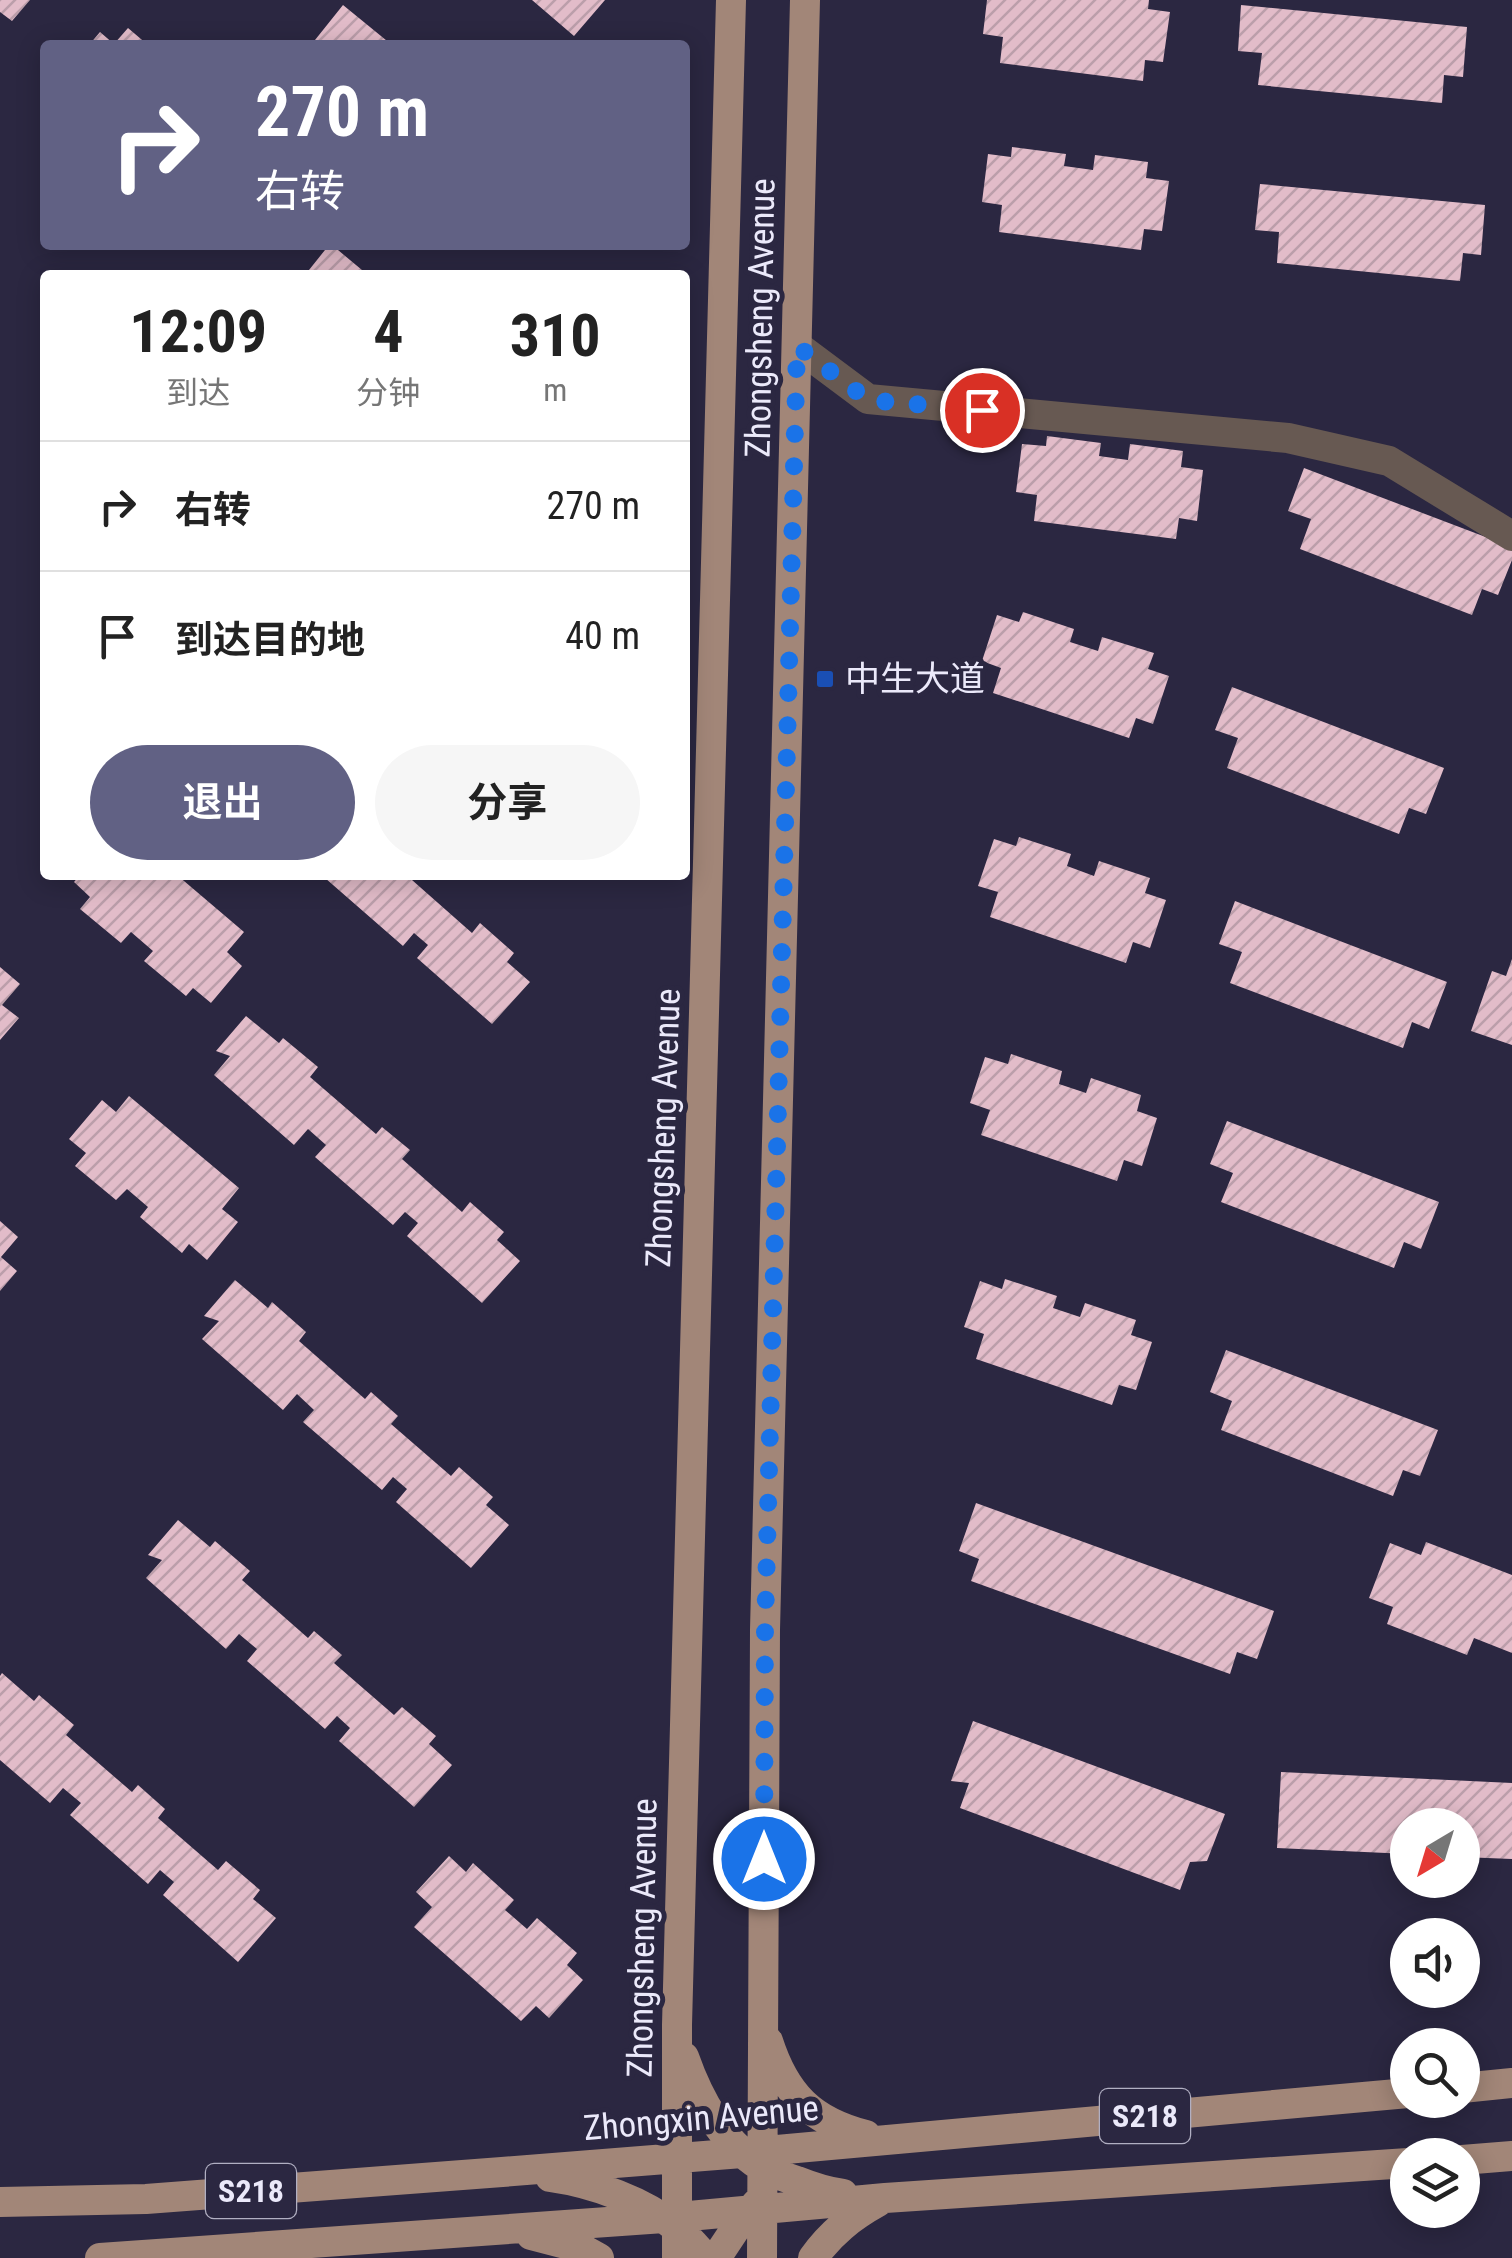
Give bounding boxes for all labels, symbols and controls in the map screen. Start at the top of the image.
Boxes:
text: 270 m [255,71,429,153]
icon: right [90,80,220,210]
text: 右转 [255,165,345,218]
street label: Zhongsheng Avenue [738,178,783,458]
text: 12:09 [129,296,267,367]
text: 4 [373,296,404,367]
text: 310 [510,300,601,371]
pin [940,368,1025,453]
text: m [543,371,567,409]
text: 到达 [166,374,230,412]
text: 分钟 [356,374,420,412]
icon: arrive [955,383,1010,438]
icon: right [90,479,145,534]
text: 270 m [546,484,640,528]
text: 右转 [175,488,251,532]
icon: arrive [90,609,145,664]
text: 40 m [565,614,640,658]
text: 到达目的地 [175,618,365,662]
place label: 中生大道 [845,659,985,700]
marker: 中生大道 [814,668,836,690]
button: 退出 [90,745,355,860]
button: 分享 [375,745,640,860]
street label: Zhongsheng Avenue [638,988,689,1268]
street label: Zhongsheng Avenue [620,1798,665,2078]
position arrow [712,1807,816,1911]
north arrow [1390,1808,1480,1898]
map controls [1390,1808,1480,2228]
button: sound [1390,1918,1480,2008]
button: search [1390,2028,1480,2118]
street label: Zhongxin Avenue [582,2088,820,2149]
road number: S218 [1100,2089,1190,2143]
button: layers [1390,2138,1480,2228]
road number: S218 [206,2164,296,2218]

